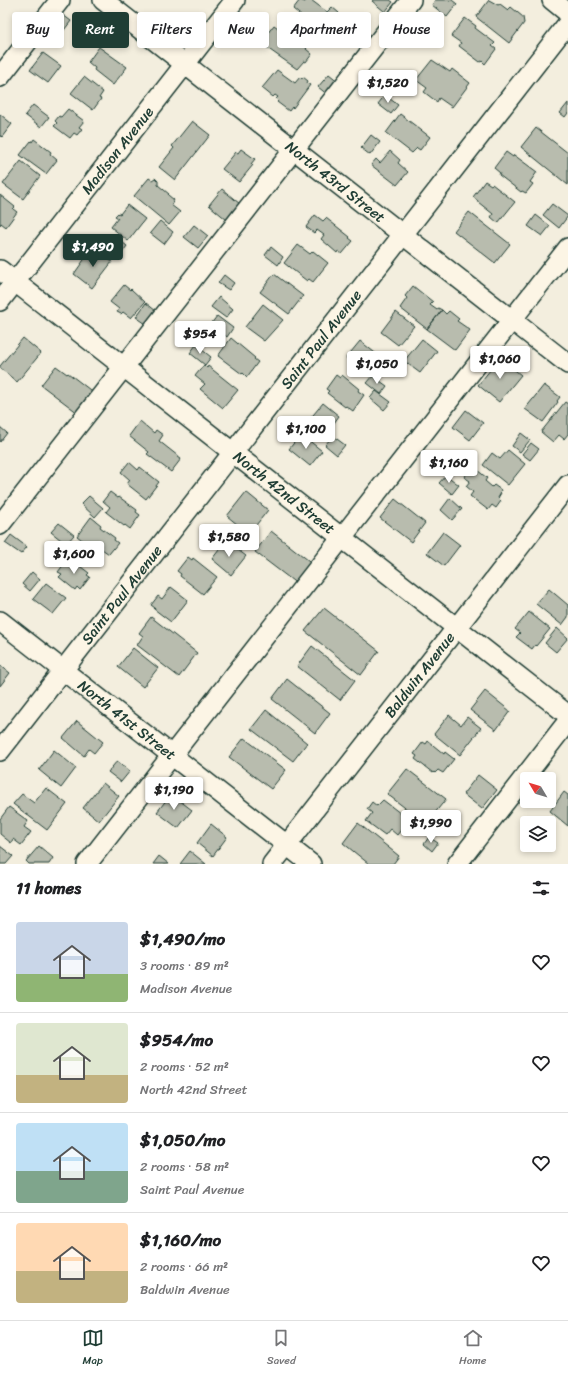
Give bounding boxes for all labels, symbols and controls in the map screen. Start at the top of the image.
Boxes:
chip: Buy [12,12,64,48]
chip: Rent [72,12,129,48]
chip: Filters [137,12,206,48]
chip: New [214,12,269,48]
chip: Apartment [277,12,371,48]
chip: House [379,12,444,48]
pin: $1,520 [355,70,421,104]
text: $1,520 [367,71,409,94]
street label: Madison Avenue [75,101,160,200]
street label: North 43rd Street [279,134,392,230]
pin: $1,490 [60,234,126,268]
text: $1,490 [72,235,114,258]
street label: Saint Paul Avenue [274,284,369,395]
pin: $954 [176,321,224,355]
text: $954 [184,322,216,345]
pin: $1,060 [467,346,533,380]
text: $1,060 [479,347,521,370]
pin: $1,050 [344,351,410,385]
text: $1,050 [356,352,398,375]
pin: $1,100 [273,416,339,450]
text: $1,100 [286,417,326,440]
street label: North 42nd Street [227,444,341,541]
pin: $1,160 [416,450,482,484]
text: $1,160 [429,451,469,474]
pin: $1,580 [196,524,262,558]
text: $1,580 [208,525,250,548]
street label: Saint Paul Avenue [74,539,169,650]
pin: $1,600 [41,541,107,575]
text: $1,600 [53,542,95,565]
street label: Baldwin Avenue [378,626,462,724]
street label: North 41st Street [72,673,182,767]
north arrow [520,772,556,808]
map controls [520,772,556,852]
pin: $1,190 [141,777,207,811]
text: $1,190 [154,778,194,801]
pin: $1,990 [398,810,464,844]
text: $1,990 [410,811,452,834]
button: layers [520,816,556,852]
text: 11 homes [16,873,81,903]
icon: filters [530,877,552,899]
text: $1,490/mo [140,924,225,954]
icon: home [48,938,96,986]
icon: heart [530,951,552,973]
text: 3 rooms · 89 m² [140,954,229,977]
text: Madison Avenue [140,977,232,1000]
text: $954/mo [140,1025,213,1055]
icon: home [48,1039,96,1087]
icon: heart [530,1052,552,1074]
text: 2 rooms · 52 m² [140,1055,229,1078]
text: North 42nd Street [140,1078,247,1101]
text: $1,050/mo [140,1125,225,1155]
icon: home [48,1139,96,1187]
icon: heart [530,1152,552,1174]
text: 2 rooms · 58 m² [140,1155,229,1178]
text: Saint Paul Avenue [140,1178,244,1201]
text: $1,160/mo [140,1225,221,1255]
icon: home [48,1239,96,1287]
icon: heart [530,1252,552,1274]
text: 2 rooms · 66 m² [140,1255,228,1278]
text: Baldwin Avenue [140,1278,230,1301]
tab: Map [82,1327,104,1370]
tab: Saved [267,1327,296,1370]
tab: Home [459,1327,486,1370]

